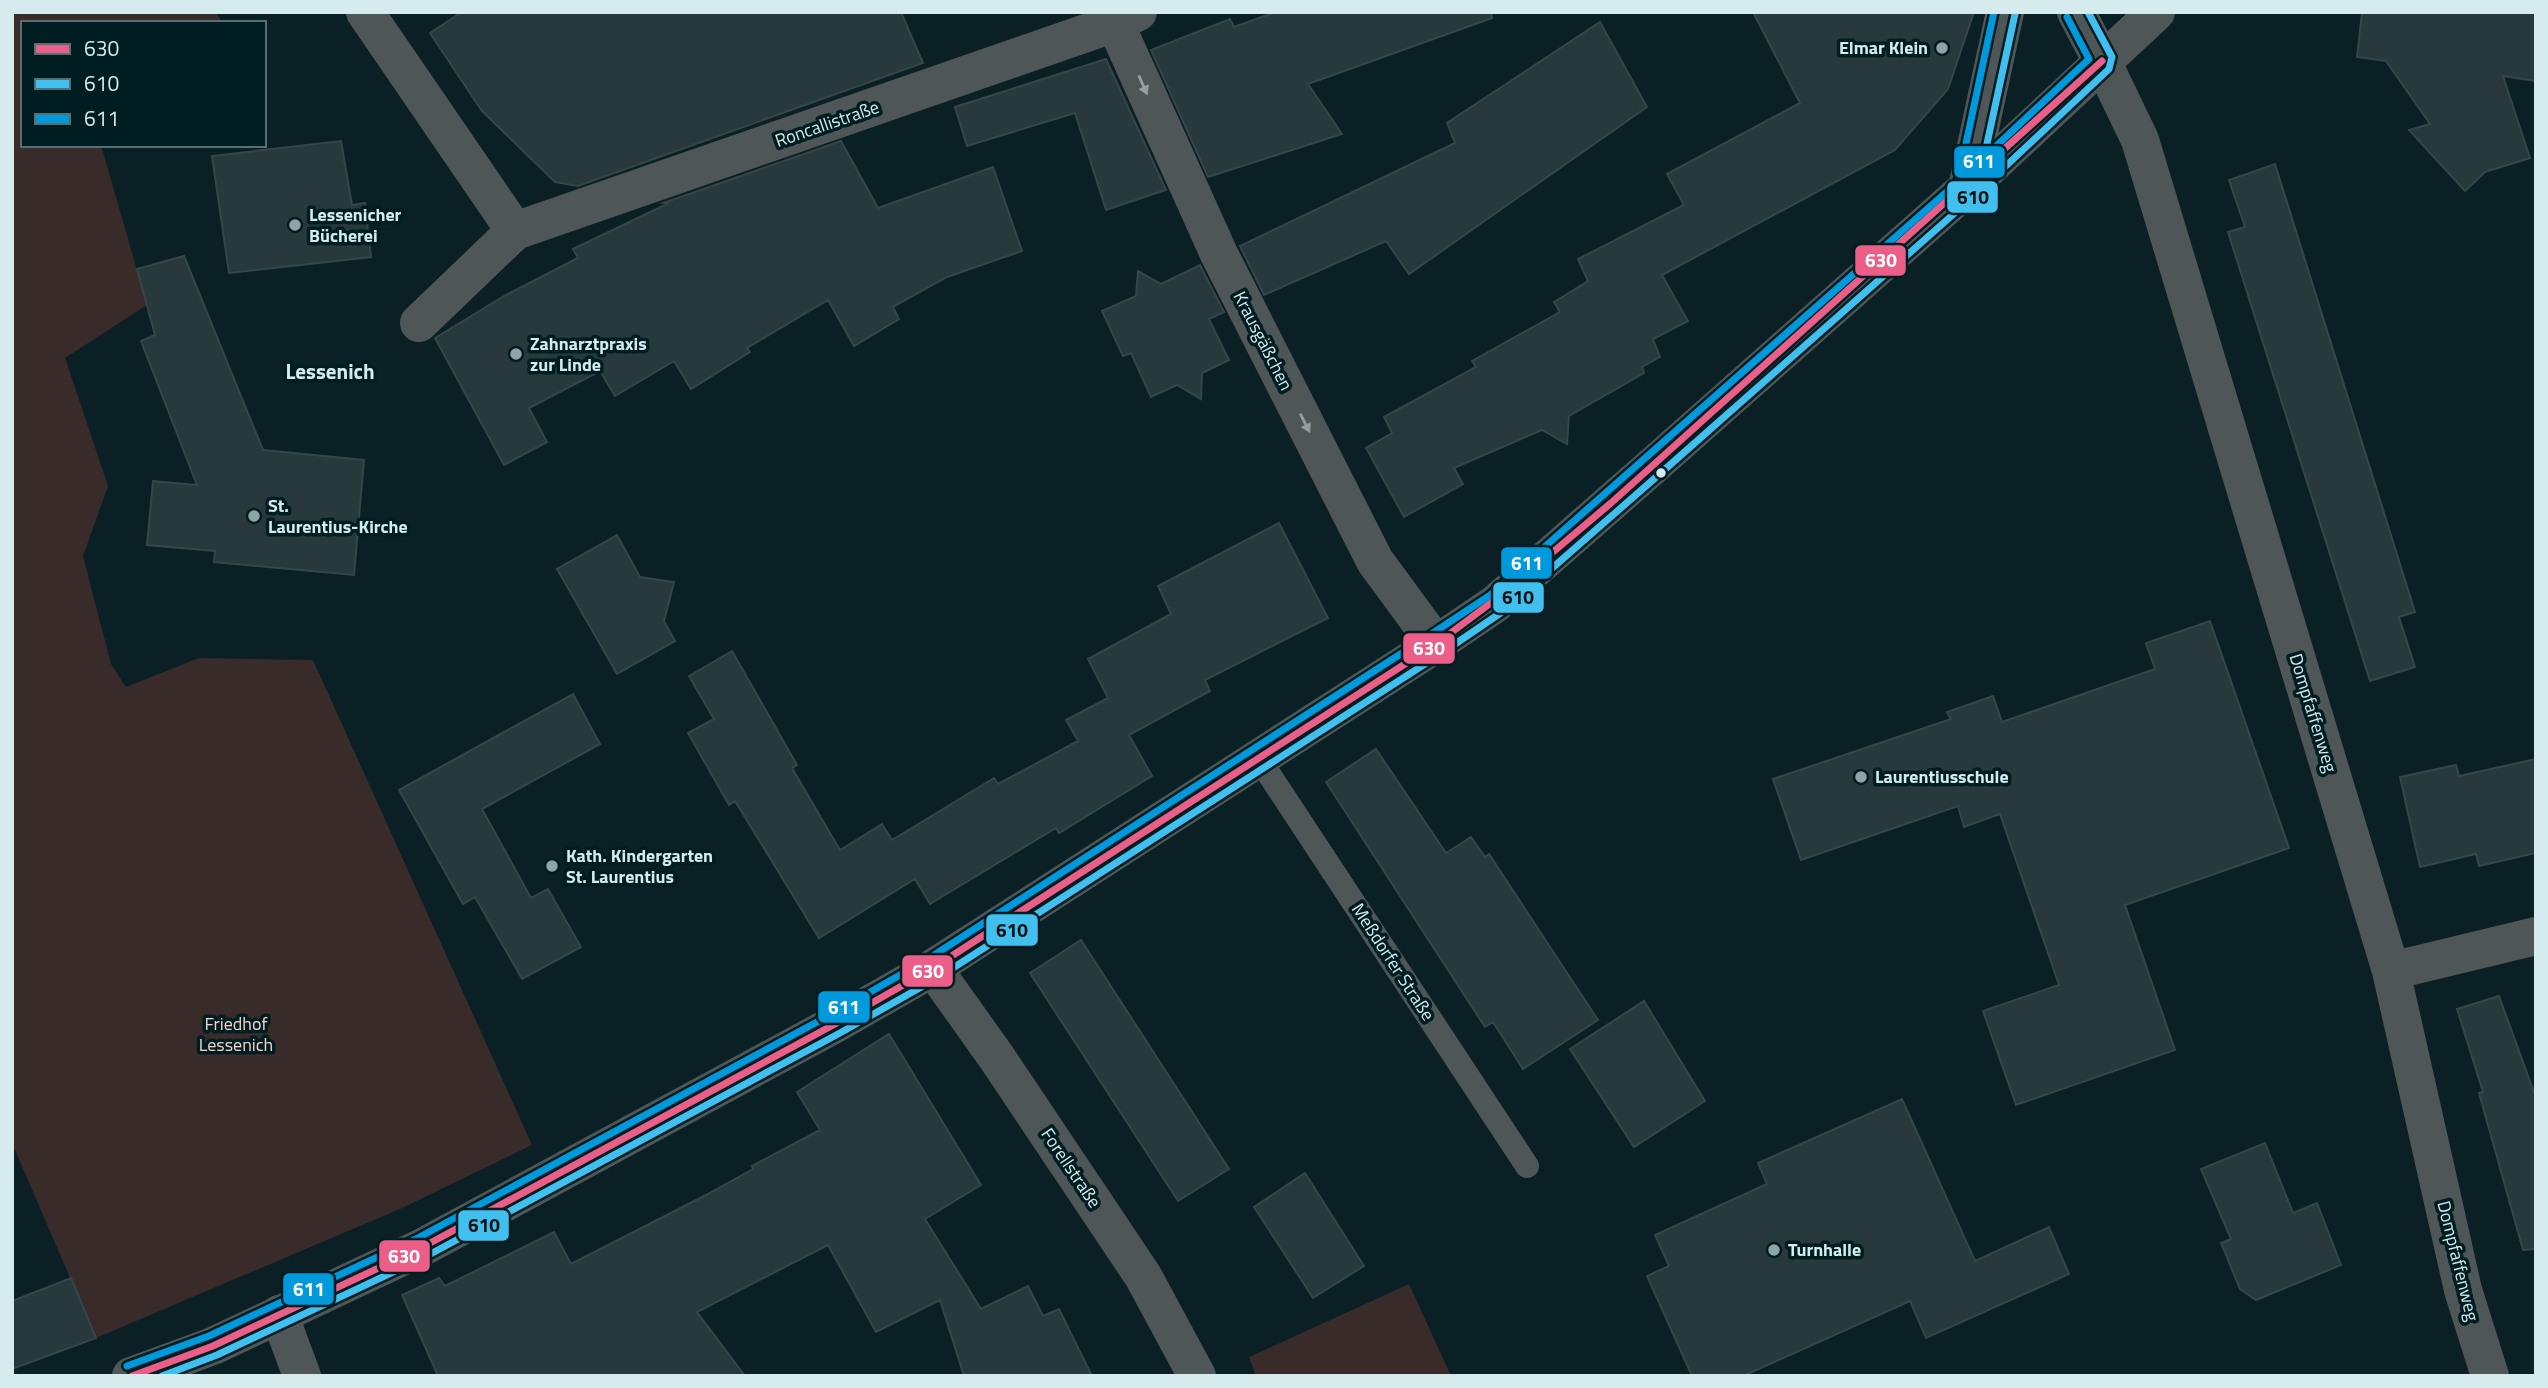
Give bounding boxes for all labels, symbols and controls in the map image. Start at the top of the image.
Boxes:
legend [21,21,266,147]
text: 630 [84,32,119,64]
place label: Elmar Klein [1839,34,1928,61]
marker: Elmar Klein [1934,40,1950,56]
text: 610 [84,67,119,99]
one-way arrow [1138,75,1149,96]
street label: Roncallistraße [771,93,883,154]
text: 611 [84,102,119,134]
line badge: 611 [1953,145,2006,179]
text: 611 [1963,146,1995,175]
line badge: 610 [1946,180,1999,214]
text: 610 [1957,182,1989,211]
place label: Lessenicher Bücherei [309,201,402,249]
marker: Lessenicher Bücherei [287,217,303,233]
line badge: 630 [1854,244,1907,277]
text: 630 [1865,245,1897,274]
street label: Krausgäßchen [1227,286,1300,395]
place label: Zahnarztpraxis zur Linde [530,330,647,378]
marker: Zahnarztpraxis zur Linde [508,346,524,362]
district label: Lessenich [285,355,375,387]
one-way arrow [1299,413,1310,433]
unlabelled marker [1654,466,1668,480]
place label: St. Laurentius-Kirche [268,492,408,540]
marker: St. Laurentius-Kirche [246,508,262,524]
line badge: 611 [1500,546,1553,580]
text: 611 [1511,548,1543,577]
line badge: 610 [1492,581,1545,614]
text: 610 [1502,582,1534,611]
line badge: 630 [1402,632,1456,665]
text: 630 [1413,633,1445,662]
street label: Dompfaffenweg [2283,650,2344,776]
place label: Laurentiusschule [1875,763,2009,790]
marker: Laurentiusschule [1853,769,1869,785]
place label: Kath. Kindergarten St. Laurentius [566,842,713,890]
marker: Kath. Kindergarten St. Laurentius [544,858,560,874]
street label: Meßdorfer Straße [1345,898,1442,1026]
line badge: 610 [985,913,1039,947]
text: 610 [996,915,1028,944]
line badge: 630 [901,954,954,988]
text: 630 [912,956,944,985]
line badge: 611 [817,990,871,1024]
text: 611 [828,992,860,1021]
park label: Friedhof Lessenich [199,1010,273,1058]
street label: Forellstraße [1035,1122,1108,1213]
street label: Dompfaffenweg [2431,1198,2486,1324]
line badge: 610 [457,1209,510,1242]
text: 610 [468,1210,500,1239]
place label: Turnhalle [1788,1236,1861,1263]
line badge: 630 [378,1239,431,1273]
text: 630 [388,1241,420,1270]
marker: Turnhalle [1766,1242,1782,1258]
line badge: 611 [282,1272,335,1306]
text: 611 [293,1274,325,1303]

